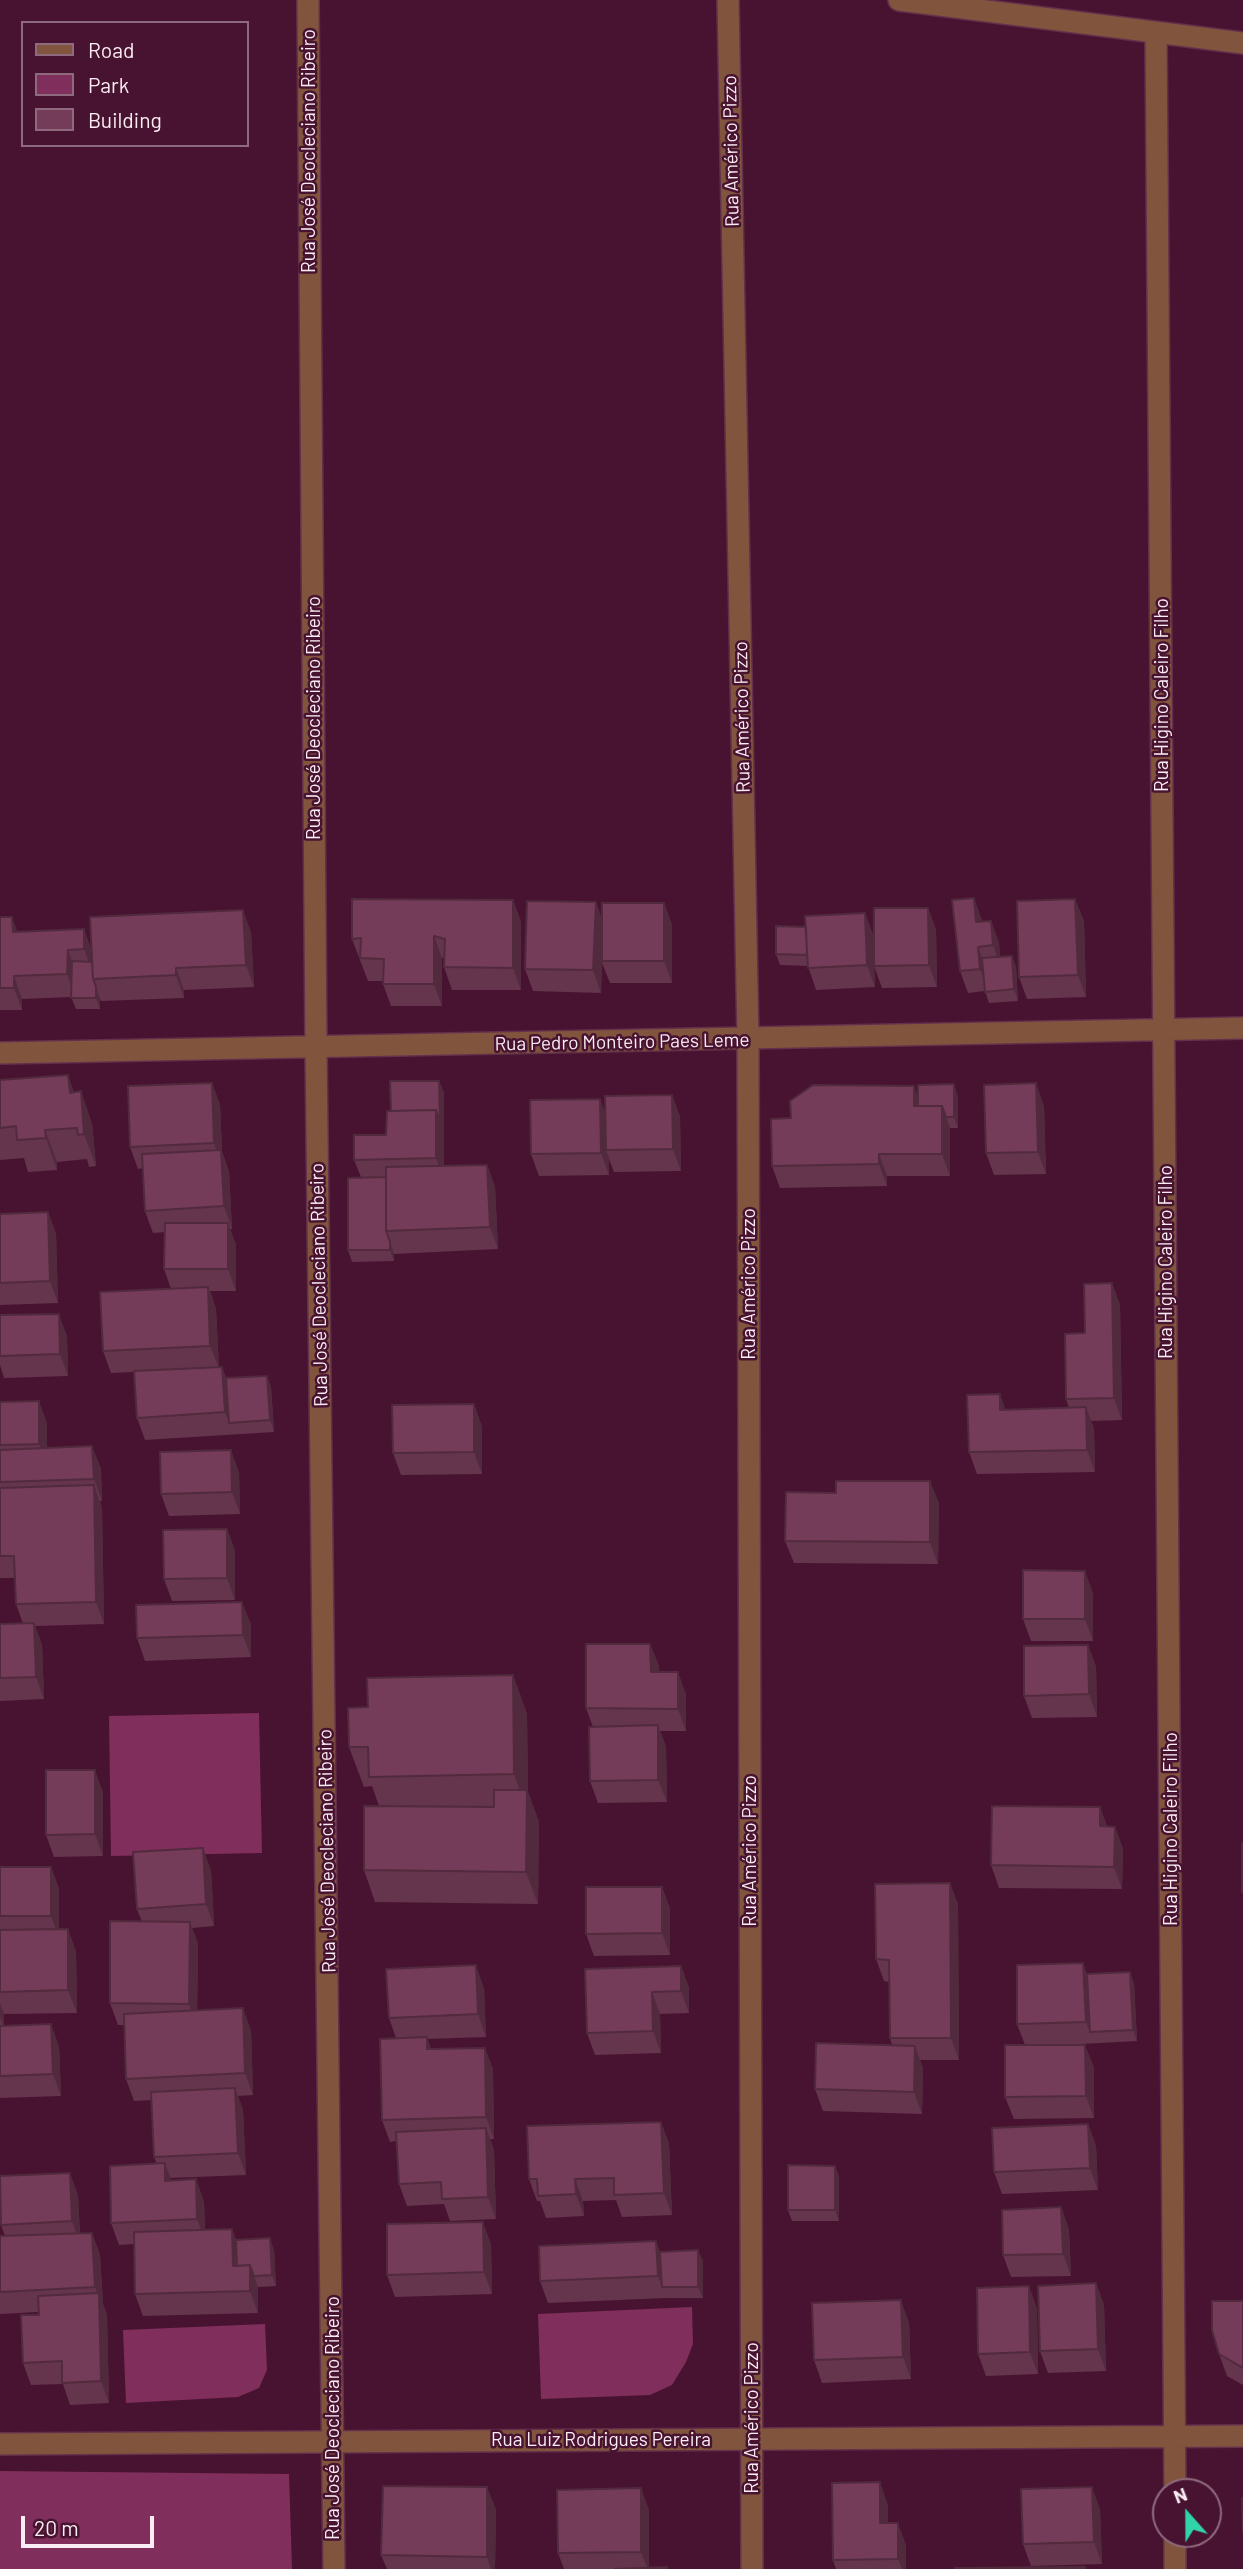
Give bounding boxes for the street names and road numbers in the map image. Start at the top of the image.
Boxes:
street label: Rua José Deocleciano Ribeiro [298,29,320,273]
street label: Rua Américo Pizzo [718,75,744,227]
street label: Rua José Deocleciano Ribeiro [303,596,325,840]
street label: Rua Higino Caleiro Filho [1151,598,1173,792]
street label: Rua Américo Pizzo [729,641,755,793]
street label: Rua Pedro Monteiro Paes Leme [494,1028,750,1056]
street label: Rua José Deocleciano Ribeiro [305,1163,333,1407]
street label: Rua Higino Caleiro Filho [1155,1165,1177,1359]
street label: Rua Américo Pizzo [738,1208,760,1360]
street label: Rua José Deocleciano Ribeiro [313,1729,341,1973]
street label: Rua Higino Caleiro Filho [1160,1732,1182,1926]
street label: Rua Américo Pizzo [739,1775,761,1927]
street label: Rua José Deocleciano Ribeiro [322,2296,344,2540]
street label: Rua Américo Pizzo [741,2342,763,2494]
street label: Rua Luiz Rodrigues Pereira [491,2429,711,2451]

